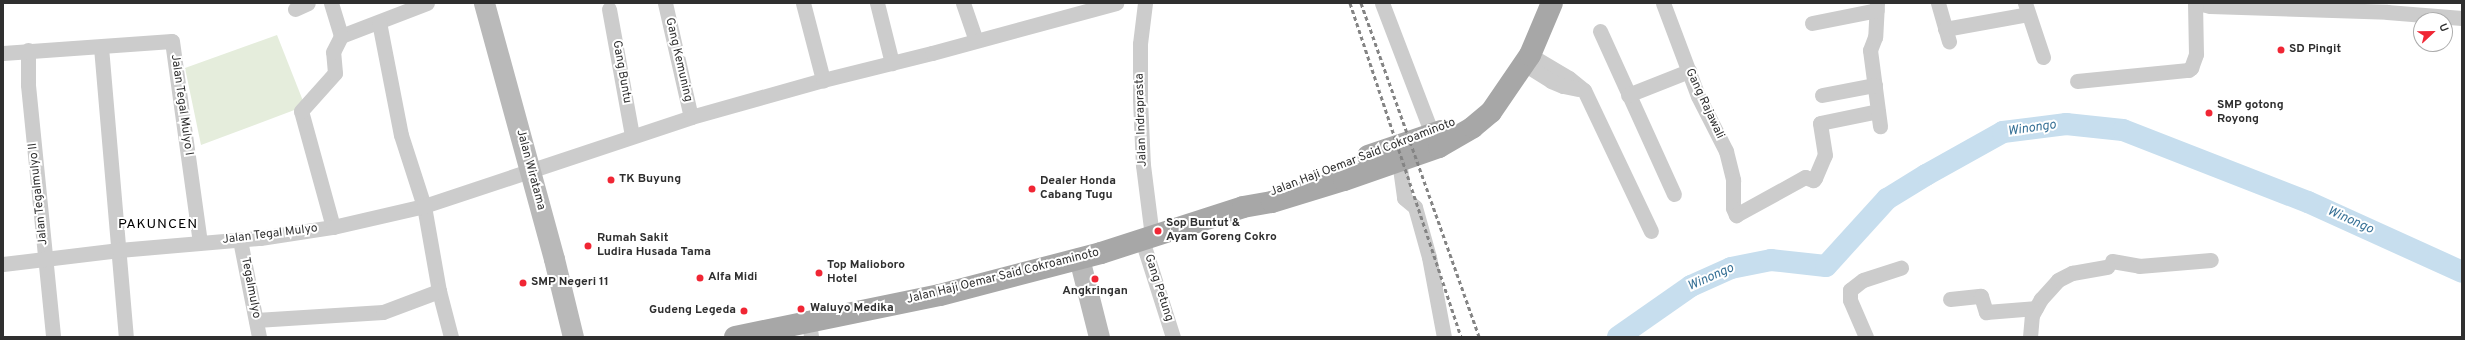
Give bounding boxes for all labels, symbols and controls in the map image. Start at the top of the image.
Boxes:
north arrow [2413,12,2453,52]
street label: Gang Kemuning [661,17,695,103]
text: U [2435,22,2451,34]
street label: Gang Buntu [608,39,634,105]
place label: SD Pingit [2289,43,2341,57]
marker: SD Pingit [2276,45,2286,55]
street label: Jalan Tegal Mulyo I [167,53,195,157]
street label: Gang Rajawali [1681,67,1727,141]
street label: Jalan Indraprasta [1133,73,1151,167]
place label: SMP gotong Royong [2217,99,2284,127]
marker: SMP gotong Royong [2204,108,2214,118]
street label: Jalan Haji Oemar Said Cokroaminoto [1268,116,1458,200]
water label: Winongo [2007,118,2057,140]
street label: Jalan Wiratama [512,128,548,212]
street label: Jalan Tegalmulyo II [26,142,52,246]
place label: TK Buyung [619,173,681,187]
marker: TK Buyung [606,175,616,185]
place label: Dealer Honda Cabang Tugu [1040,175,1116,203]
marker: Dealer Honda Cabang Tugu [1027,184,1037,194]
water label: Winongo [2325,204,2375,238]
district label: PAKUNCEN [118,217,198,233]
place label: Sop Buntut & Ayam Goreng Cokro [1166,217,1277,245]
street label: Jalan Tegal Mulyo [221,222,319,248]
marker: Sop Buntut & Ayam Goreng Cokro [1153,226,1163,236]
place label: Rumah Sakit Ludira Husada Tama [597,232,711,260]
marker: Rumah Sakit Ludira Husada Tama [582,240,594,252]
street label: Jalan Haji Oemar Said Cokroaminoto [905,246,1101,308]
street label: Gang Petung [1140,253,1176,323]
street label: Tegalmulyo [237,256,263,320]
place label: Top Malioboro Hotel [827,259,905,287]
water label: Winongo [1686,261,1736,295]
marker: Top Malioboro Hotel [814,268,824,278]
place label: Alfa Midi [708,271,758,285]
marker: Alfa Midi [695,273,705,283]
marker: Angkringan [1090,274,1100,284]
place label: SMP Negeri 11 [531,276,609,290]
marker: SMP Negeri 11 [518,278,528,288]
place label: Angkringan [1062,285,1128,299]
place label: Waluyo Medika [810,302,894,316]
marker: Waluyo Medika [795,303,807,315]
place label: Gudeng Legeda [649,304,736,318]
marker: Gudeng Legeda [739,306,749,316]

